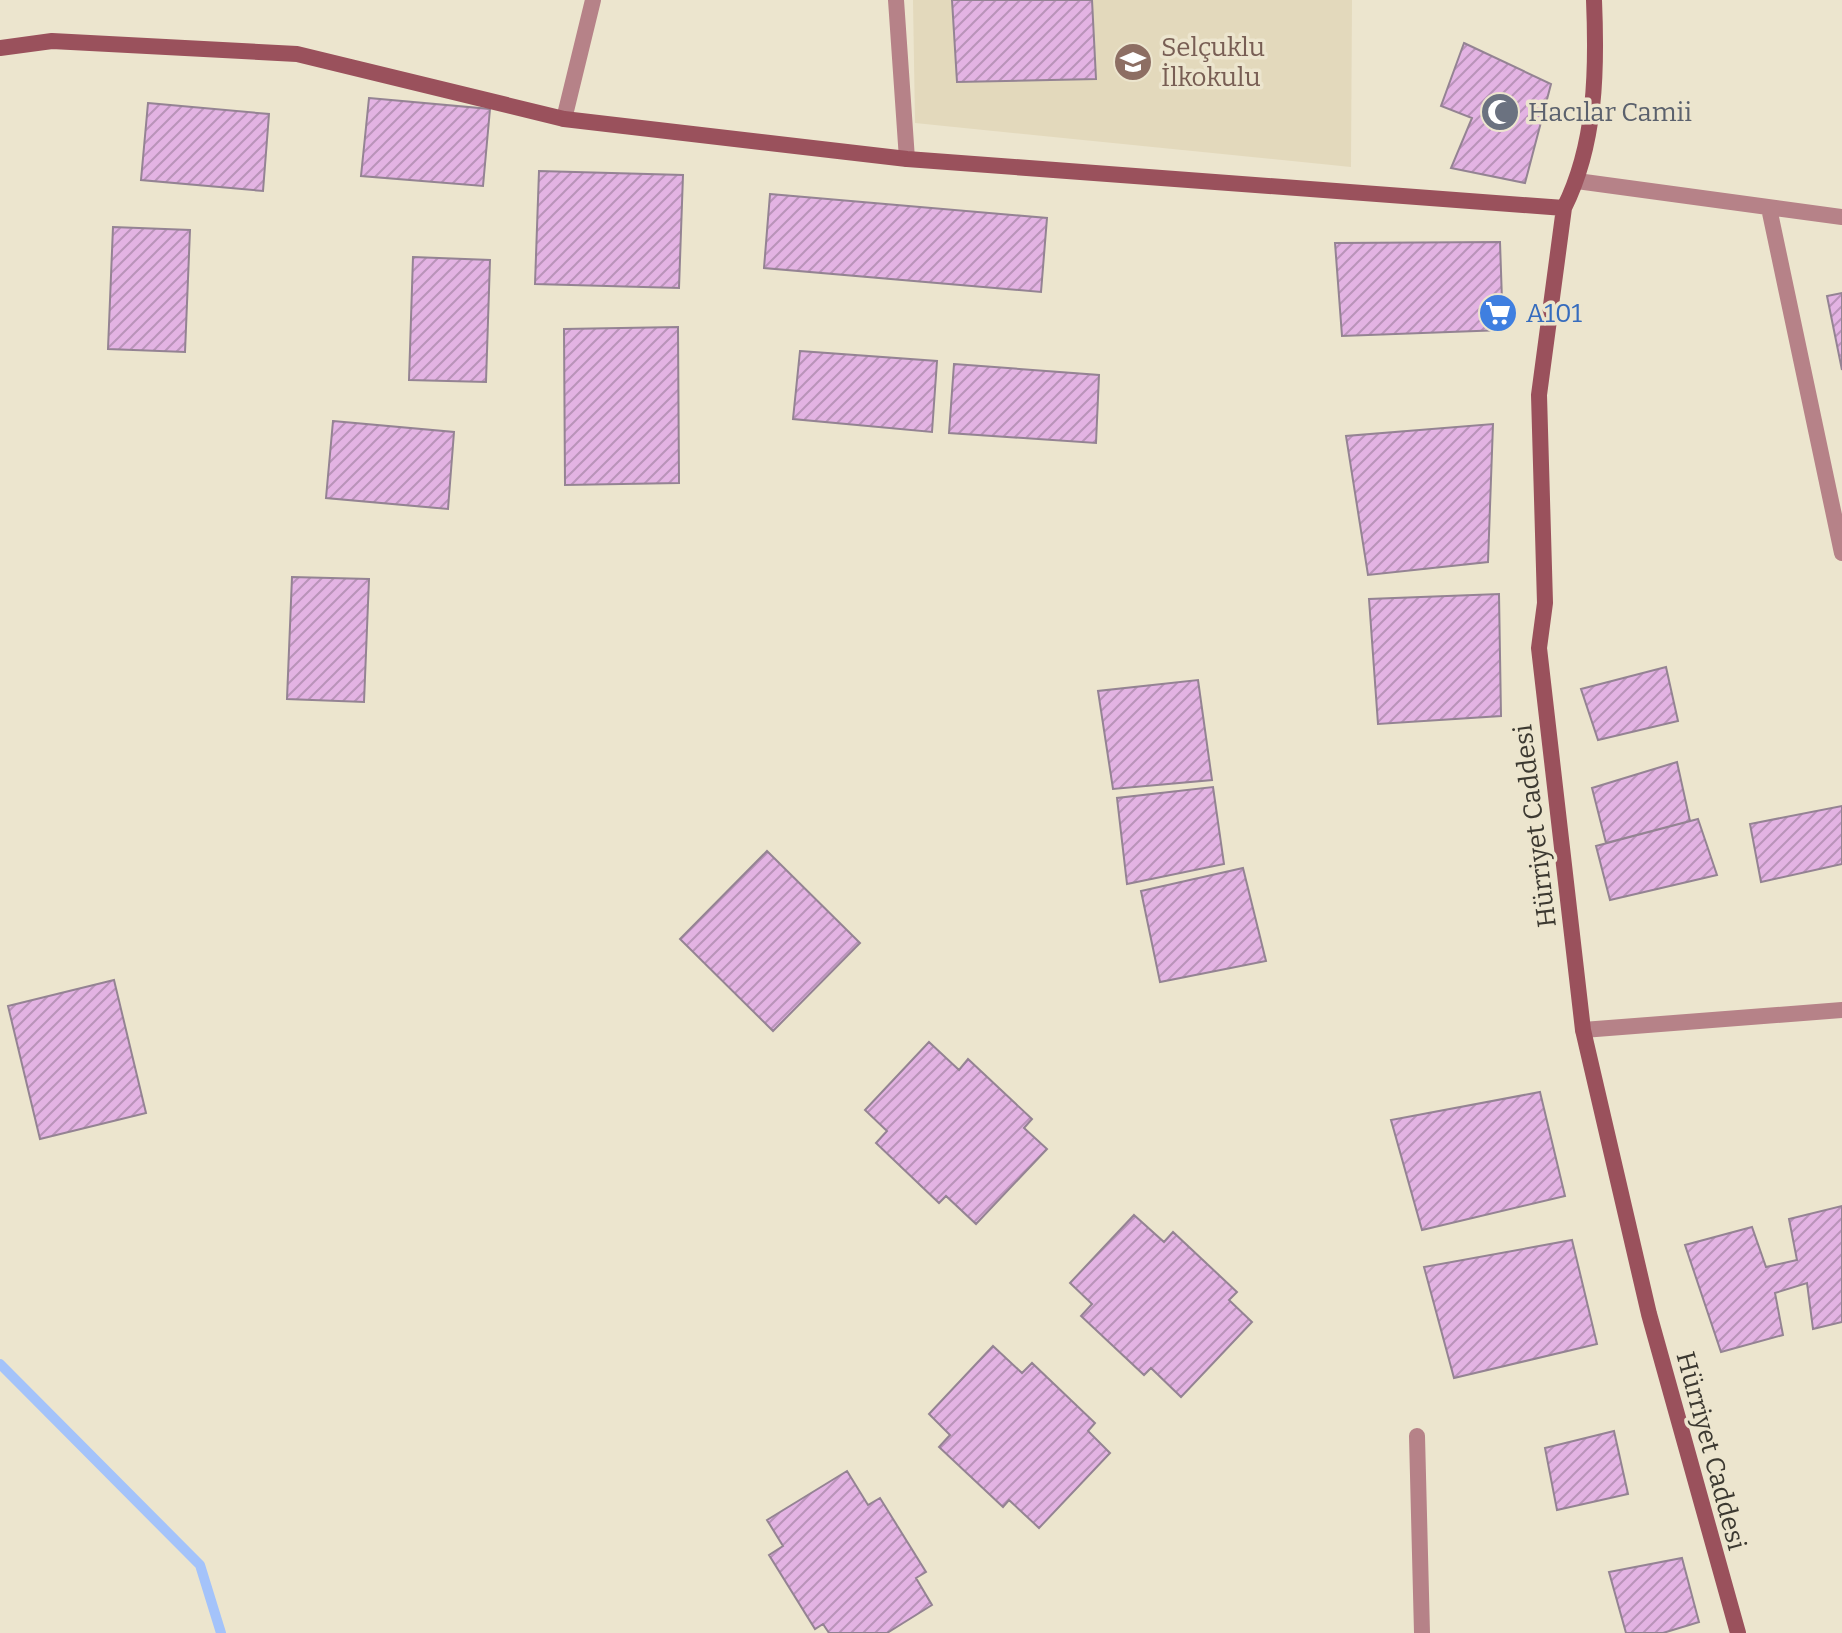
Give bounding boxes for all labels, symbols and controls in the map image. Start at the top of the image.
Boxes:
place label: Selçuklu İlkokulu [1161,32,1265,93]
school or university icon: Selçuklu İlkokulu [1112,41,1154,83]
mosque icon: Hacılar Camii [1479,91,1521,133]
place label: Hacılar Camii [1528,97,1692,128]
supermarket icon: A101 [1477,292,1519,334]
place label: A101 [1526,298,1583,329]
street label: Hürriyet Caddesi [1507,723,1563,929]
street label: Hürriyet Caddesi [1670,1348,1752,1554]

